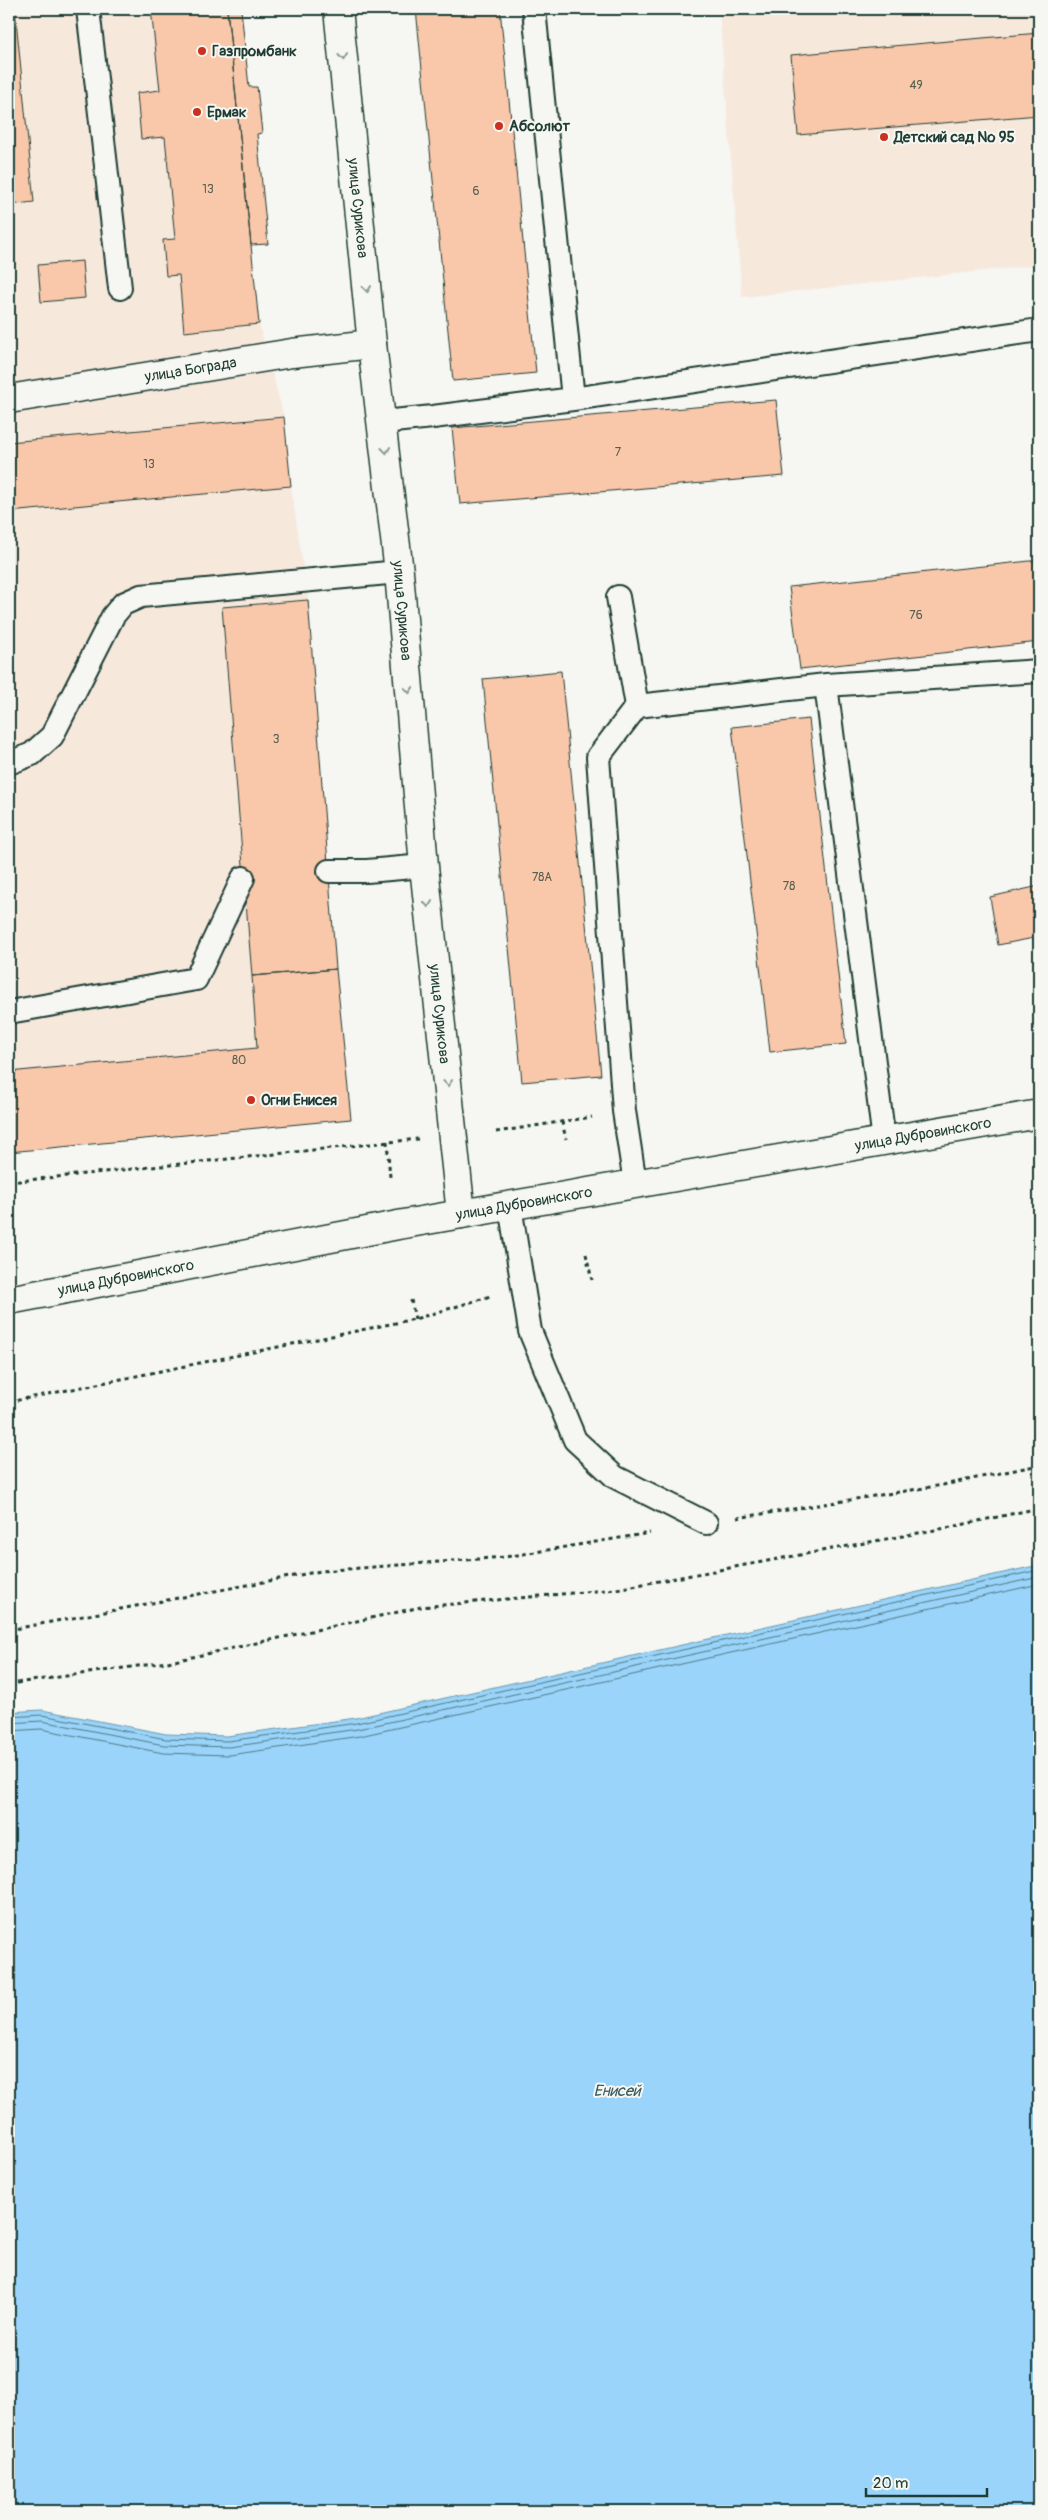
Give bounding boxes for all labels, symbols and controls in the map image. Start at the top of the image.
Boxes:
place label: Газпромбанк [212,42,297,61]
marker: Газпромбанк [196,45,208,57]
one-way arrow [337,54,348,62]
house number: 49 [909,78,923,93]
place label: Ермак [207,103,247,122]
marker: Ермак [191,106,203,118]
place label: Абсолют [509,117,571,136]
marker: Абсолют [493,120,505,132]
place label: Детский сад № 95 [893,128,1015,147]
marker: Детский сад № 95 [878,131,890,143]
street label: улица Сурикова [343,156,372,259]
house number: 13 [202,182,214,197]
house number: 6 [473,184,480,199]
one-way arrow [361,285,372,293]
street label: улица Бограда [142,353,238,387]
house number: 7 [615,445,622,460]
one-way arrow [380,446,391,454]
house number: 13 [143,457,155,472]
street label: улица Сурикова [388,559,415,661]
house number: 76 [909,608,923,623]
one-way arrow [403,686,414,694]
house number: 3 [273,732,280,747]
house number: 78А [532,870,552,885]
house number: 78 [783,879,795,894]
one-way arrow [422,901,433,909]
street label: улица Сурикова [424,962,454,1065]
house number: 80 [232,1053,246,1068]
one-way arrow [442,1079,453,1087]
place label: Огни Енисея [261,1091,337,1110]
marker: Огни Енисея [245,1094,257,1106]
street label: улица Дубровинского [852,1113,993,1156]
street label: улица Дубровинского [453,1183,594,1225]
street label: улица Дубровинского [55,1256,196,1301]
water label: Енисей [593,2081,642,2101]
scale bar [866,2465,987,2497]
text: 20 m [873,2474,908,2493]

